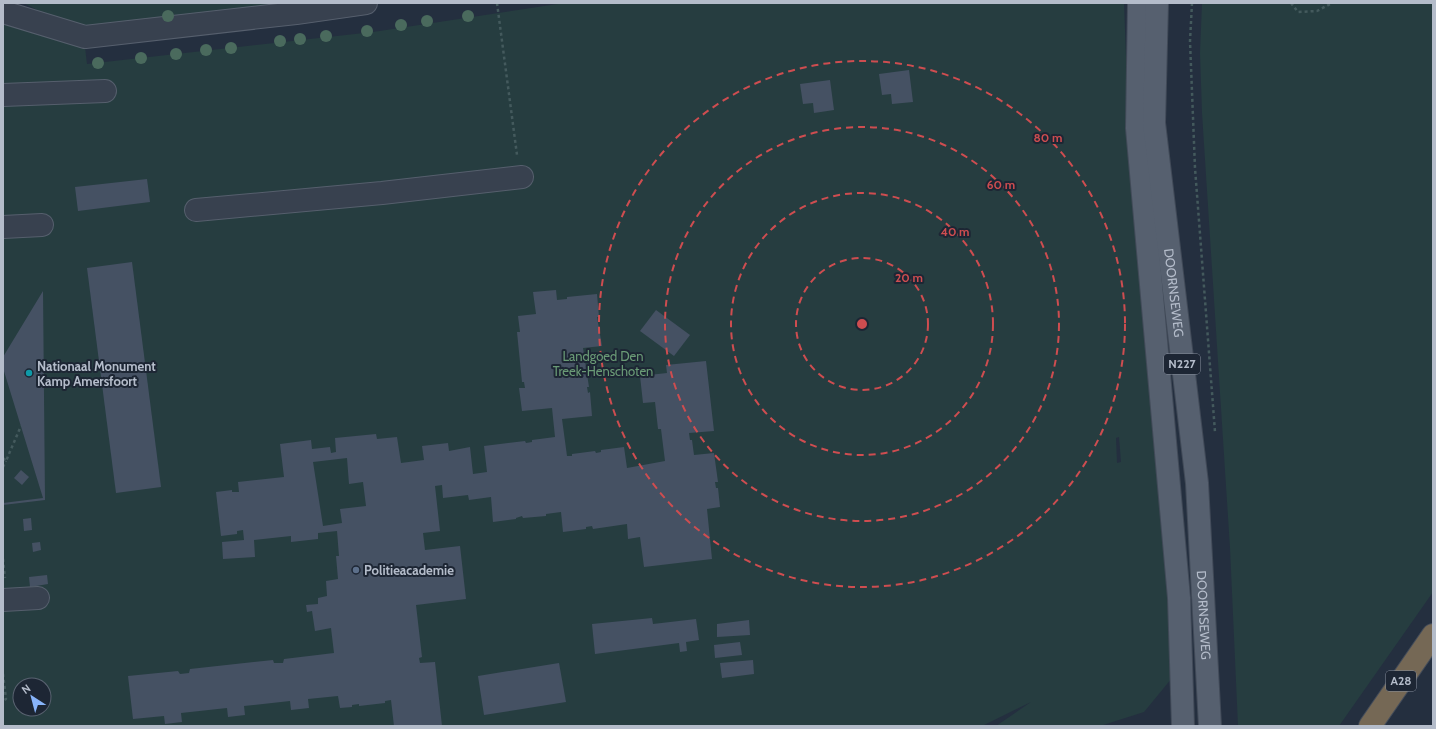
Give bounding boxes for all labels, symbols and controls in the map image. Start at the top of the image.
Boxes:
text: 80 m [1034,130,1062,145]
text: 60 m [987,177,1015,192]
text: 40 m [940,224,970,239]
street label: DOORNSEWEG [1161,247,1188,338]
text: 20 m [895,270,923,285]
centre of rings [855,317,869,331]
park label: Landgoed Den Treek-Henschoten [553,348,653,379]
road number: N227 [1164,354,1200,374]
place label: Nationaal Monument Kamp Amersfoort [37,358,156,389]
marker: Nationaal Monument Kamp Amersfoort [24,368,34,378]
place label: Politieacademie [364,562,454,578]
marker: Politieacademie [351,565,361,575]
street label: DOORNSEWEG [1194,570,1214,661]
road number: A28 [1386,671,1416,691]
north arrow [12,677,52,717]
text: N [19,681,33,697]

